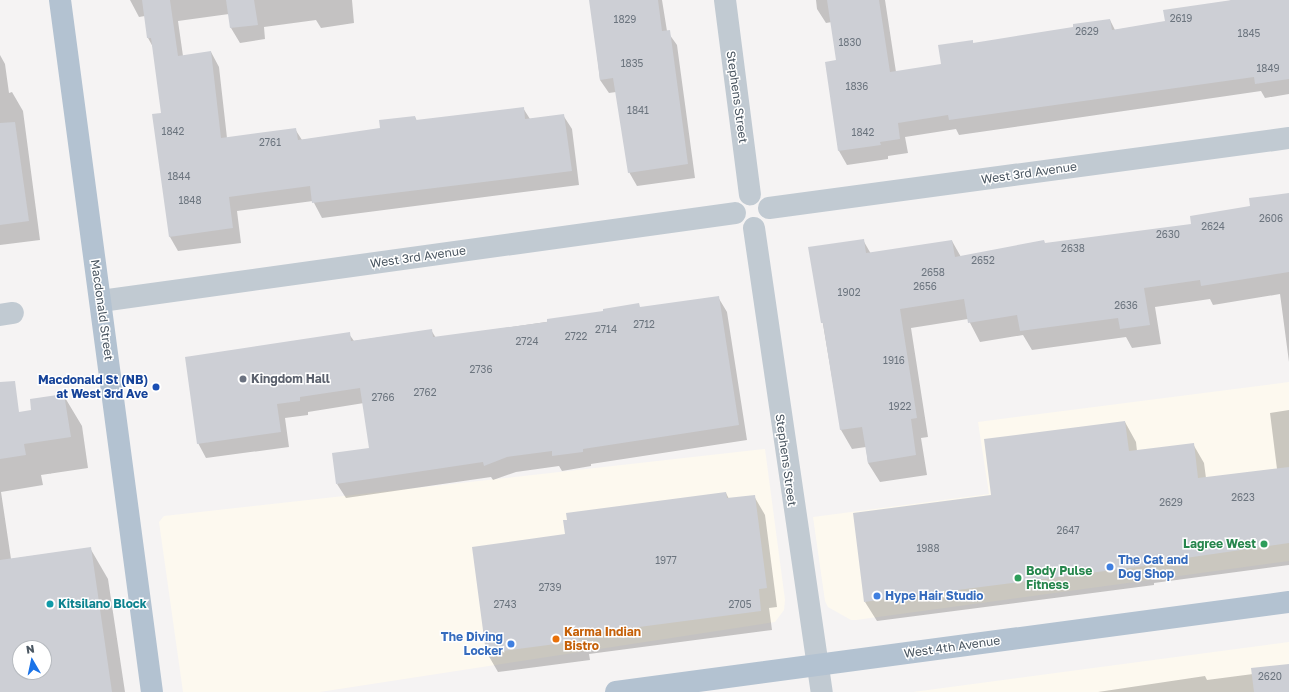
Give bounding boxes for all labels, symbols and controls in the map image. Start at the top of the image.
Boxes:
house number: 2619 [1170,13,1192,25]
house number: 1829 [614,14,636,26]
house number: 2629 [1075,26,1099,38]
house number: 1845 [1238,28,1260,40]
house number: 1830 [839,37,861,49]
street label: Stephens Street [723,50,751,144]
house number: 1835 [621,58,643,70]
house number: 1849 [1256,63,1280,75]
house number: 1836 [846,81,868,93]
house number: 1841 [627,105,649,117]
house number: 1842 [162,126,184,138]
house number: 1842 [852,127,874,139]
house number: 2761 [259,137,281,149]
street label: West 3rd Avenue [980,159,1078,187]
house number: 1844 [167,171,191,183]
house number: 1848 [178,195,202,207]
house number: 2606 [1259,213,1283,225]
house number: 2624 [1201,221,1225,233]
house number: 2630 [1156,229,1180,241]
street label: West 3rd Avenue [369,243,467,271]
house number: 2638 [1061,243,1085,255]
house number: 2652 [971,255,995,267]
street label: Macdonald Street [88,258,116,362]
house number: 2658 [921,267,945,279]
house number: 2656 [913,281,937,293]
house number: 1902 [838,287,860,299]
house number: 2636 [1114,300,1138,312]
house number: 2712 [633,319,655,331]
house number: 2714 [595,324,617,336]
house number: 2722 [565,331,587,343]
house number: 2724 [516,336,538,348]
house number: 1916 [883,355,905,367]
house number: 2736 [470,364,492,376]
place label: Kingdom Hall [251,372,330,386]
place label: Macdonald St (NB) at West 3rd Ave [38,373,148,401]
marker: Kingdom Hall [238,374,248,384]
marker: Macdonald St (NB) at West 3rd Ave [151,382,161,392]
house number: 2762 [414,387,436,399]
house number: 2766 [371,392,395,404]
house number: 1922 [889,401,911,413]
street label: Stephens Street [772,413,800,507]
house number: 2623 [1231,492,1255,504]
house number: 2629 [1159,497,1183,509]
house number: 2647 [1056,525,1080,537]
place label: Lagree West [1183,537,1256,551]
marker: Lagree West [1259,539,1269,549]
house number: 1988 [916,543,940,555]
place label: The Cat and Dog Shop [1118,553,1188,581]
house number: 1977 [655,555,677,567]
marker: The Cat and Dog Shop [1105,562,1115,572]
place label: Body Pulse Fitness [1026,564,1092,592]
marker: Body Pulse Fitness [1013,573,1023,583]
house number: 2739 [539,582,561,594]
place label: Hype Hair Studio [885,589,984,603]
marker: Hype Hair Studio [872,591,882,601]
place label: Kitsilano Block [58,597,147,611]
marker: Kitsilano Block [45,599,55,609]
house number: 2743 [493,599,517,611]
house number: 2705 [728,599,752,611]
place label: Karma Indian Bistro [564,625,641,653]
place label: The Diving Locker [441,630,503,658]
street label: West 4th Avenue [903,633,1001,661]
marker: Karma Indian Bistro [551,634,561,644]
marker: The Diving Locker [506,639,516,649]
north arrow [12,640,52,680]
text: N [25,642,35,656]
house number: 2620 [1258,671,1282,683]

